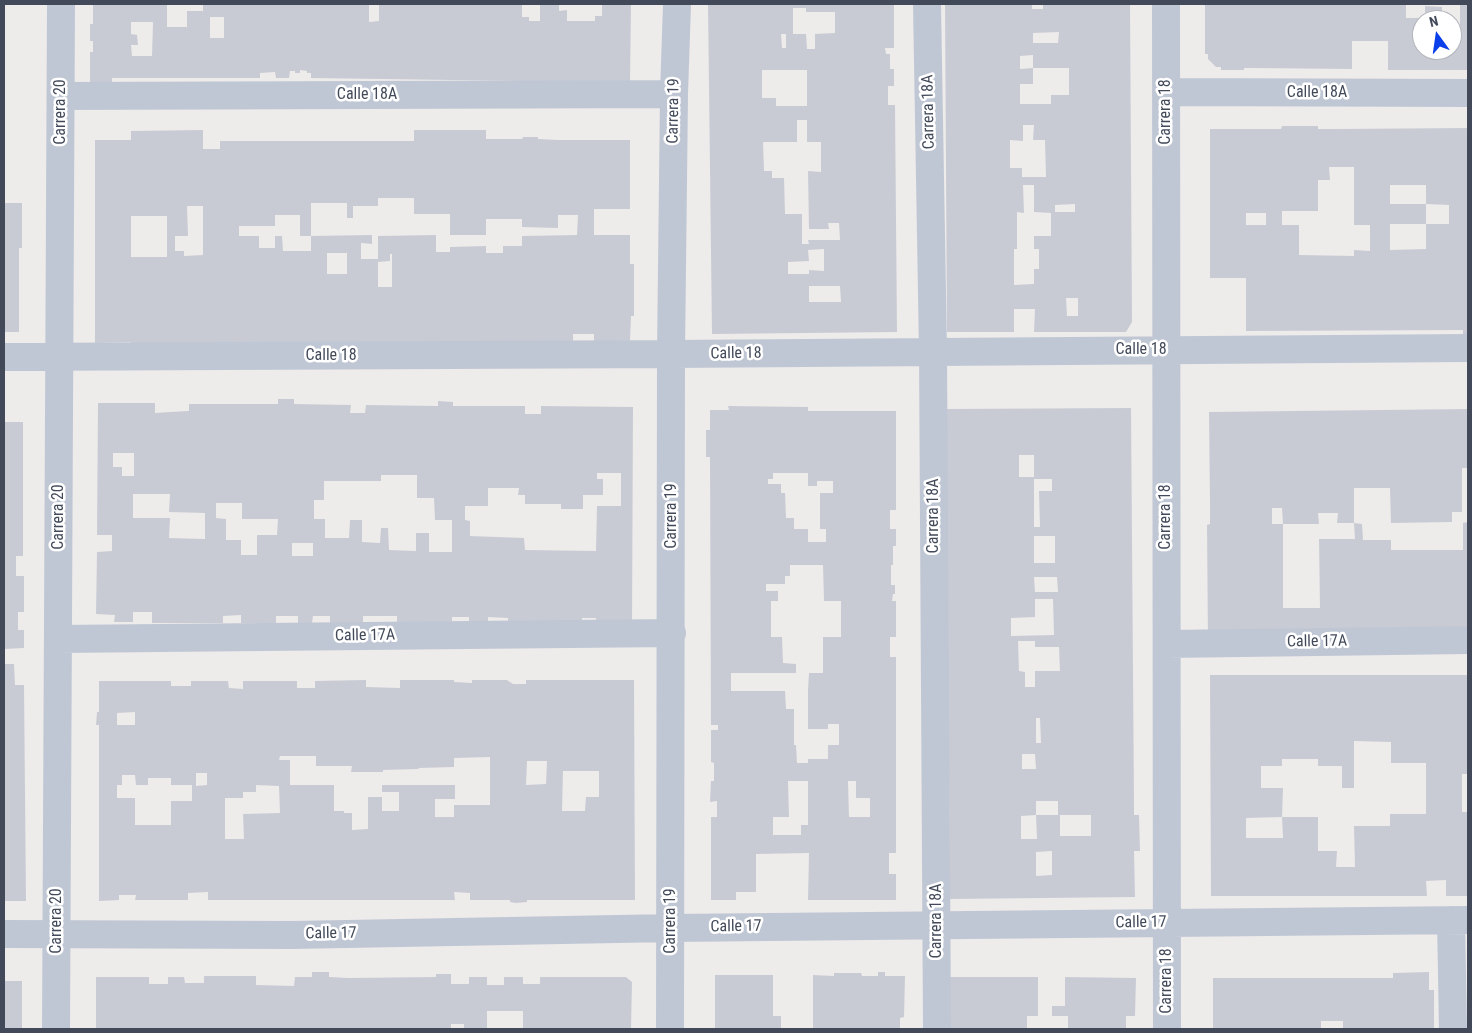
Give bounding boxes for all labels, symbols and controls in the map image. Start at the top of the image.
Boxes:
north arrow [1412,10,1462,60]
text: N [1428,13,1440,30]
street label: Carrera 18A [919,74,939,150]
street label: Carrera 19 [664,78,684,144]
street label: Carrera 20 [51,79,71,145]
street label: Carrera 18 [1156,79,1176,145]
street label: Calle 18A [1287,83,1347,103]
street label: Calle 18A [337,85,397,105]
street label: Calle 18 [1115,340,1167,360]
street label: Calle 18 [710,344,762,364]
street label: Calle 18 [305,346,357,366]
street label: Carrera 18A [924,479,944,553]
street label: Carrera 19 [662,483,682,549]
street label: Carrera 20 [49,484,69,550]
street label: Carrera 18 [1156,484,1176,550]
street label: Calle 17A [335,626,395,646]
street label: Calle 17A [1287,632,1347,652]
street label: Carrera 18A [927,884,947,958]
street label: Carrera 20 [47,888,67,954]
street label: Carrera 19 [661,888,681,954]
street label: Calle 17 [1115,913,1167,933]
street label: Calle 17 [710,917,762,937]
street label: Calle 17 [305,924,357,944]
street label: Carrera 18 [1157,948,1177,1014]

